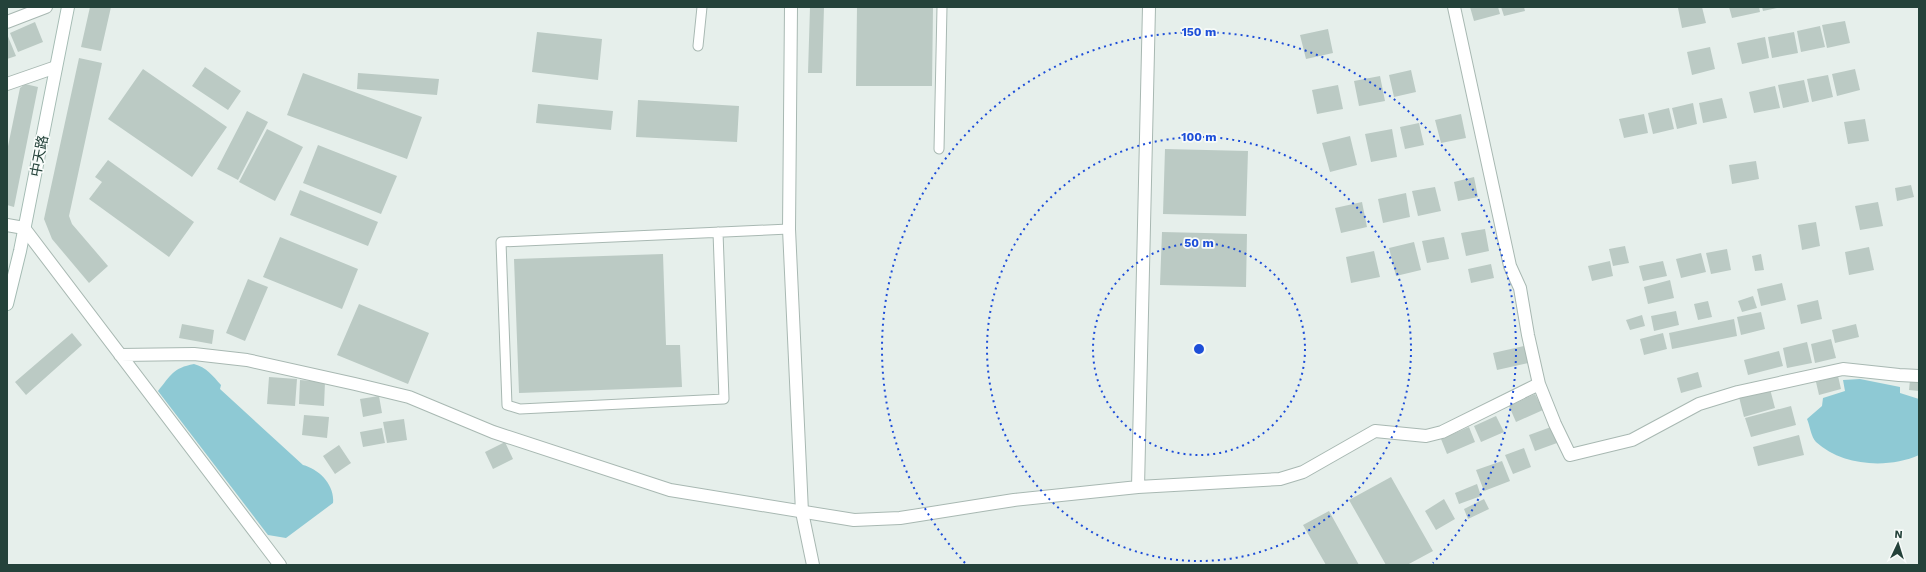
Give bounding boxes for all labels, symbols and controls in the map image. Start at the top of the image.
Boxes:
text: 150 m [1182,25,1216,39]
text: 100 m [1181,130,1217,144]
street label: 中天路 [27,134,51,178]
text: 50 m [1184,236,1214,250]
centre of rings [1192,342,1206,356]
north arrow [1878,524,1918,564]
text: N [1894,528,1903,541]

